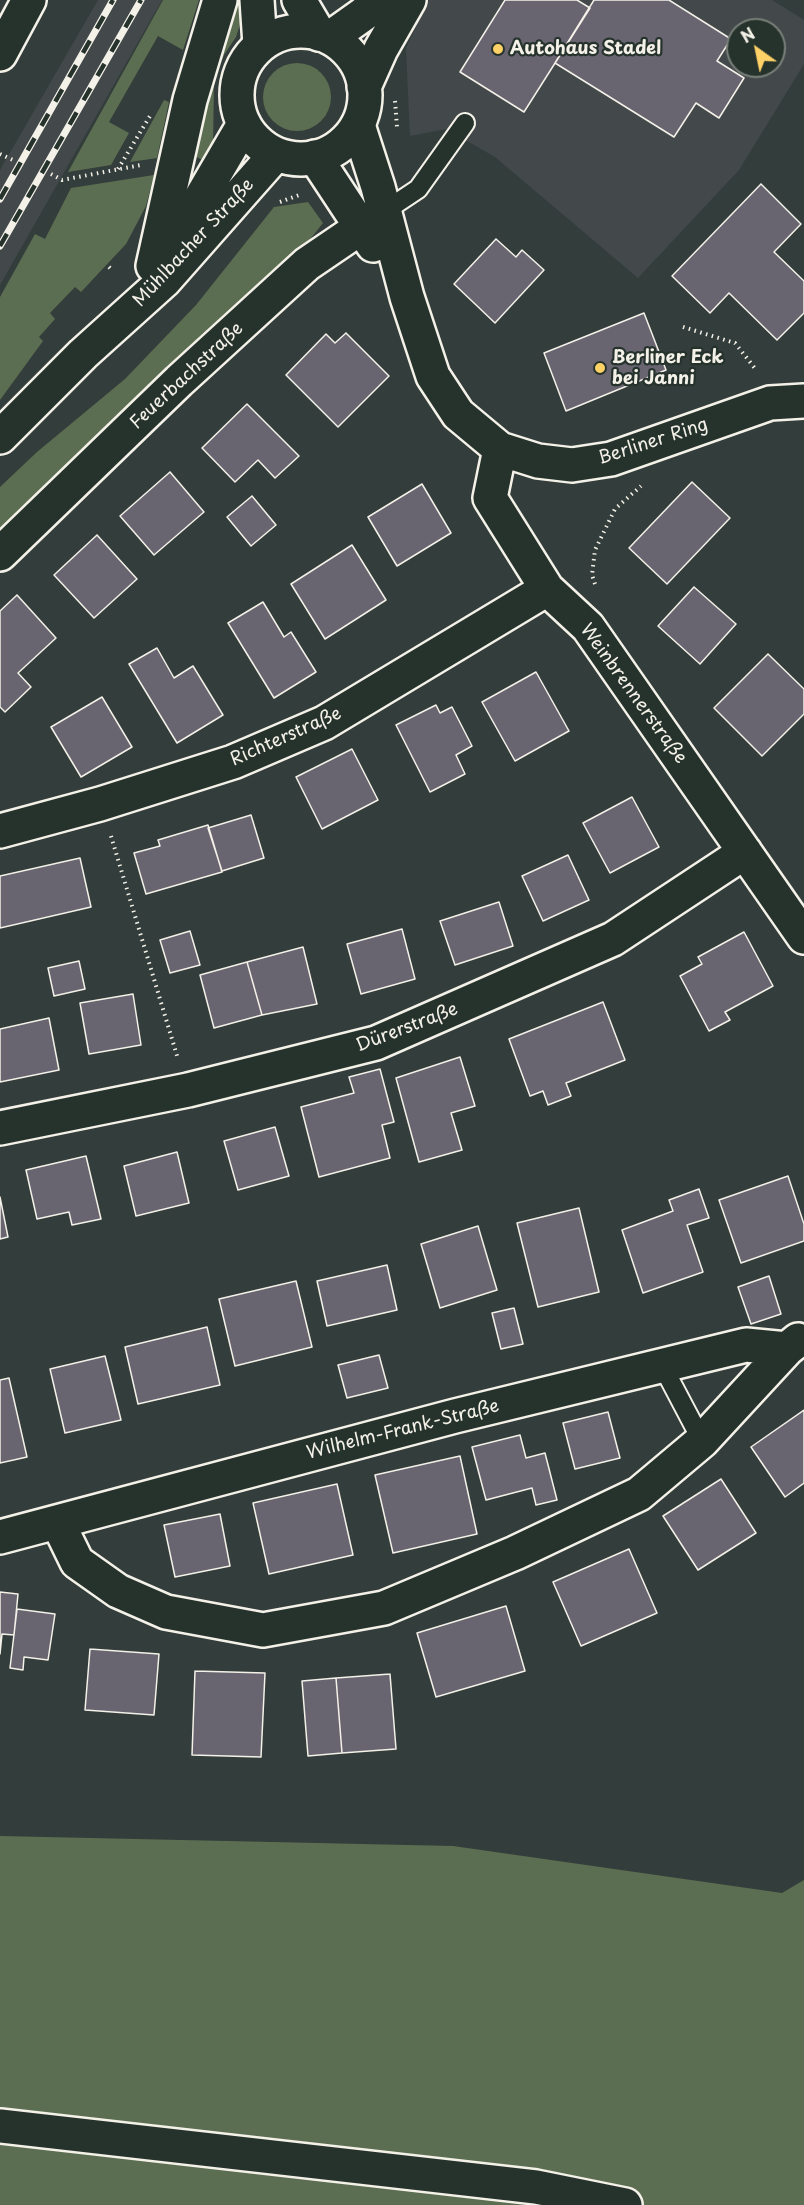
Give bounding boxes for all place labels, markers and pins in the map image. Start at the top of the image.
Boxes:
place label: Autohaus Stadel [510,38,661,60]
marker: Autohaus Stadel [491,42,505,56]
place label: Berliner Eck bei Janni [612,347,723,389]
marker: Berliner Eck bei Janni [593,361,607,375]

